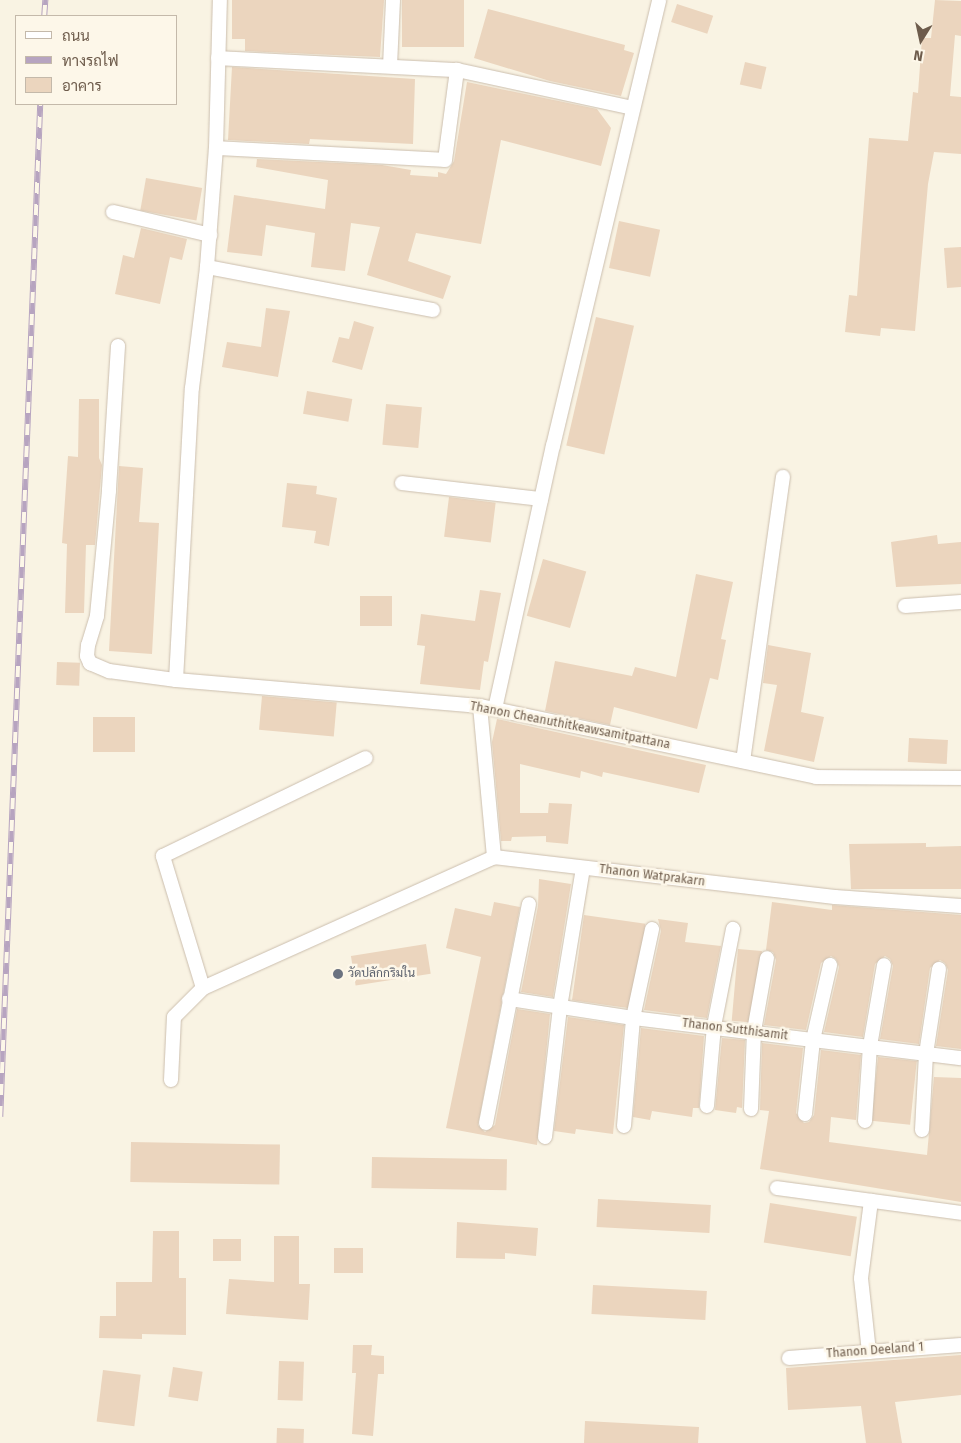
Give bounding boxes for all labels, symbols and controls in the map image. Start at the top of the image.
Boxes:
legend [15,15,178,105]
north arrow [896,15,946,65]
text: ถนน [62,27,90,45]
text: N [912,46,924,64]
text: ทางรถไฟ [62,52,119,70]
text: อาคาร [62,77,102,95]
street label: Thanon Cheanuthitkeawsamitpattana [469,700,671,752]
street label: Thanon Watprakarn [598,862,706,890]
place label: วัดปลักกริมใน [348,967,415,981]
marker: วัดปลักกริมใน [332,968,344,980]
street label: Thanon Sutthisamit [681,1016,789,1044]
street label: Thanon Deeland 1 [826,1340,924,1362]

